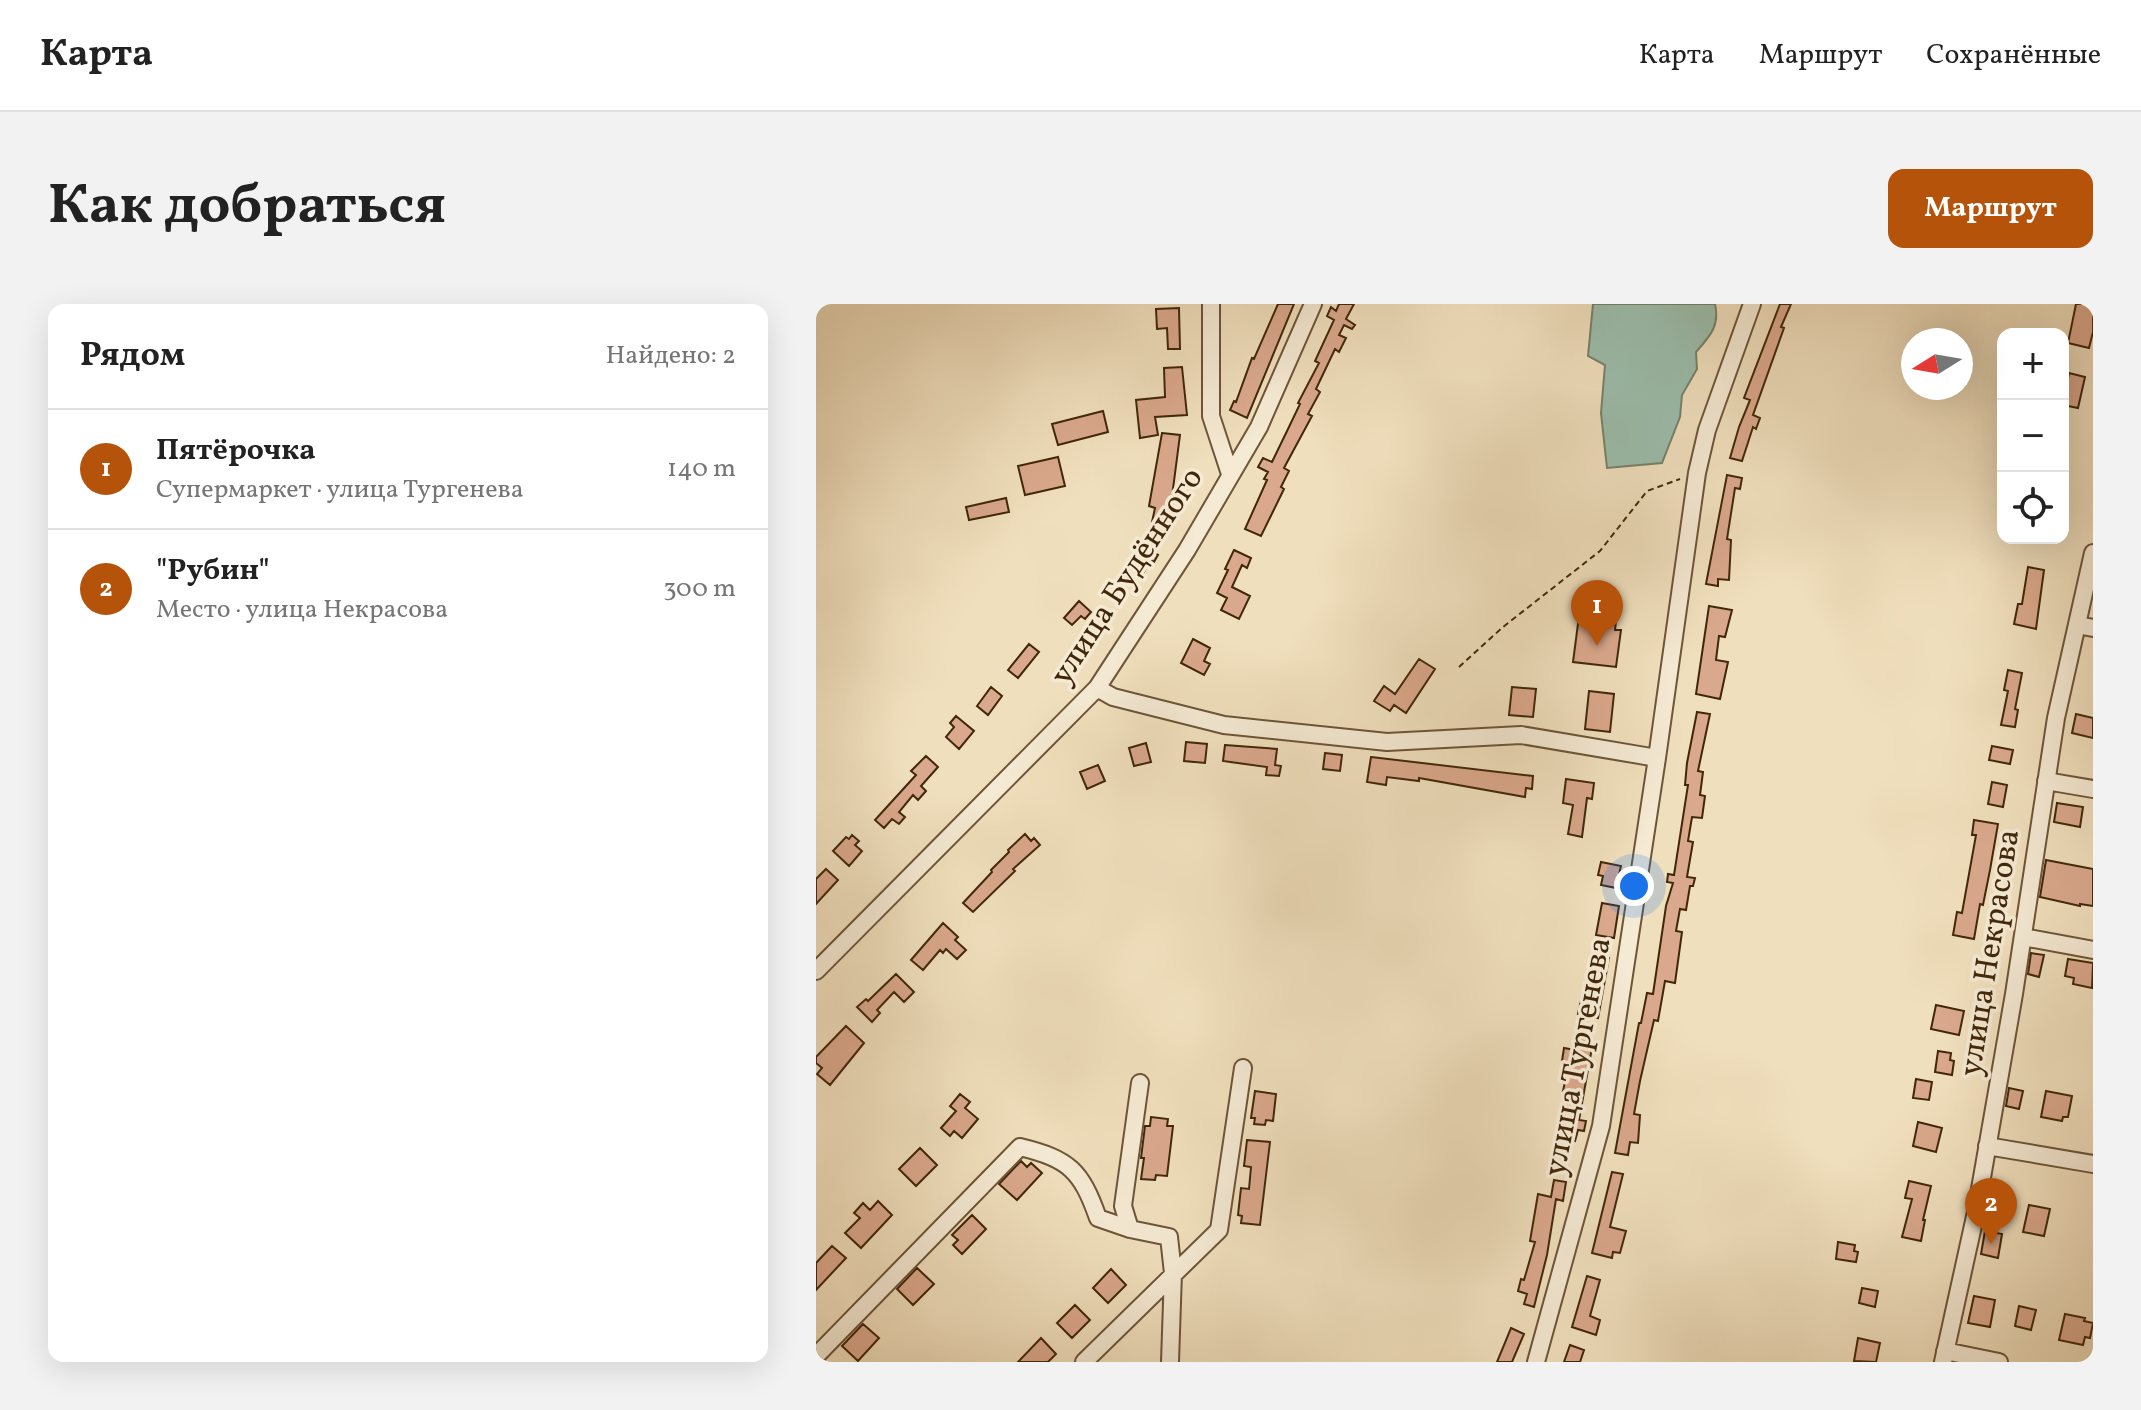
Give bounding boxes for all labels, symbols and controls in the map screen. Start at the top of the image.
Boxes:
text: Карта [40,29,153,82]
text: Карта [1639,36,1715,75]
text: Маршрут [1759,36,1882,75]
text: Сохранённые [1926,36,2101,75]
text: Как добраться [48,169,446,247]
button: Маршрут [1888,169,2093,248]
north arrow [1901,328,1973,400]
map controls [1997,328,2069,544]
button: + [1997,328,2069,400]
text: Рядом [80,333,185,380]
text: Найдено: 2 [606,338,736,374]
button: − [1997,400,2069,472]
text: Пятёрочка [156,430,316,472]
text: 1 [101,451,111,487]
text: 140 m [667,451,736,487]
street label: улица Будённого [1041,460,1215,694]
text: Супермаркет · улица Тургенева [156,472,524,508]
button: locate [1997,472,2069,544]
text: "Рубин" [156,550,270,592]
text: 2 [99,571,113,607]
text: 300 m [663,571,736,607]
pin: 1 [1571,580,1623,646]
text: Место · улица Некрасова [156,592,448,628]
street label: улица Некрасова [1950,826,2032,1080]
your location [1614,866,1654,906]
street label: улица Тургенева [1534,934,1624,1180]
pin: 2 [1965,1178,2017,1244]

